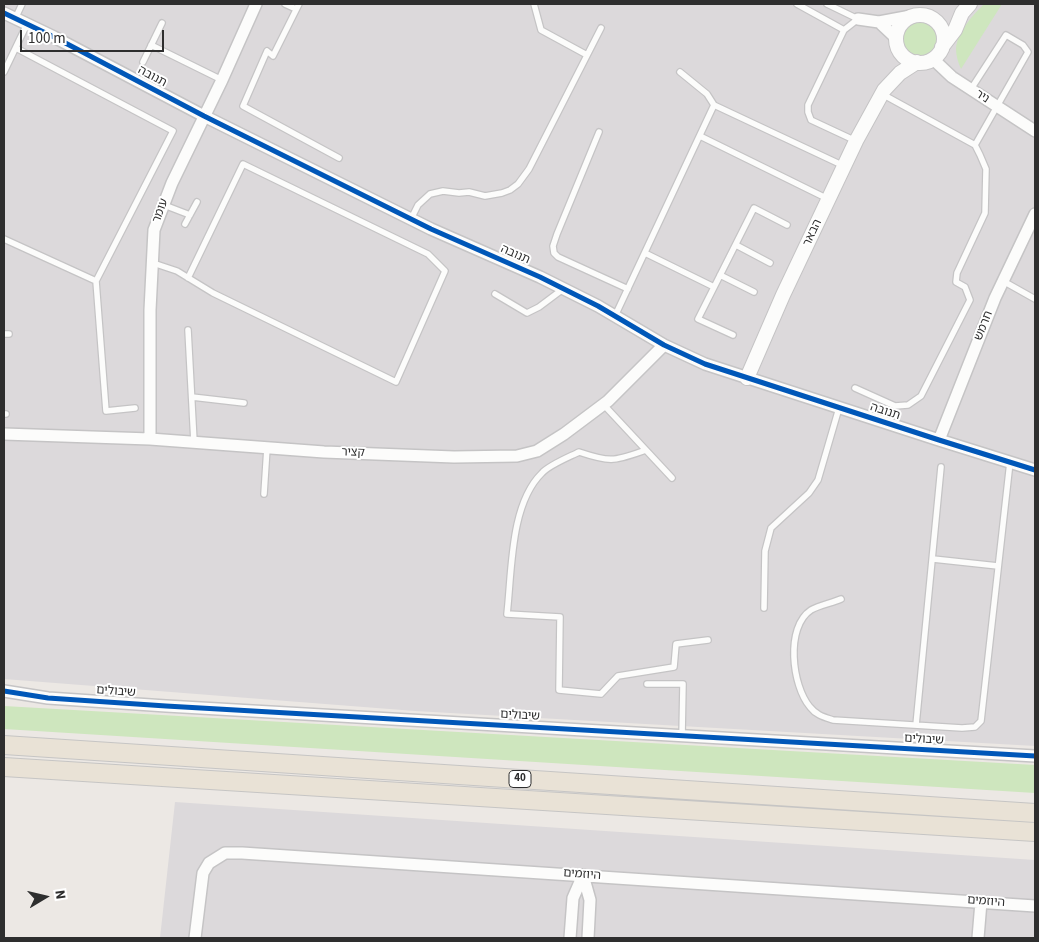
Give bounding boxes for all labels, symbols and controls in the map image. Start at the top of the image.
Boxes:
scale bar [22,20,166,52]
text: 100 m [28,28,66,49]
street label: תנובה [135,63,169,91]
street label: ניר [972,87,992,107]
street label: עומר [150,197,172,225]
street label: הבאר [801,217,825,249]
street label: תנובה [498,242,532,268]
street label: חרמש [972,309,996,343]
street label: תנובה [868,400,902,424]
street label: קציר [341,445,365,461]
street label: שיבולים [96,683,136,701]
street label: שיבולים [500,708,540,724]
street label: שיבולים [904,732,944,748]
road number: 40 [509,771,531,788]
street label: היוזמים [563,866,601,884]
north arrow [20,872,70,922]
text: N [49,888,70,901]
street label: היוזמים [967,893,1005,911]

